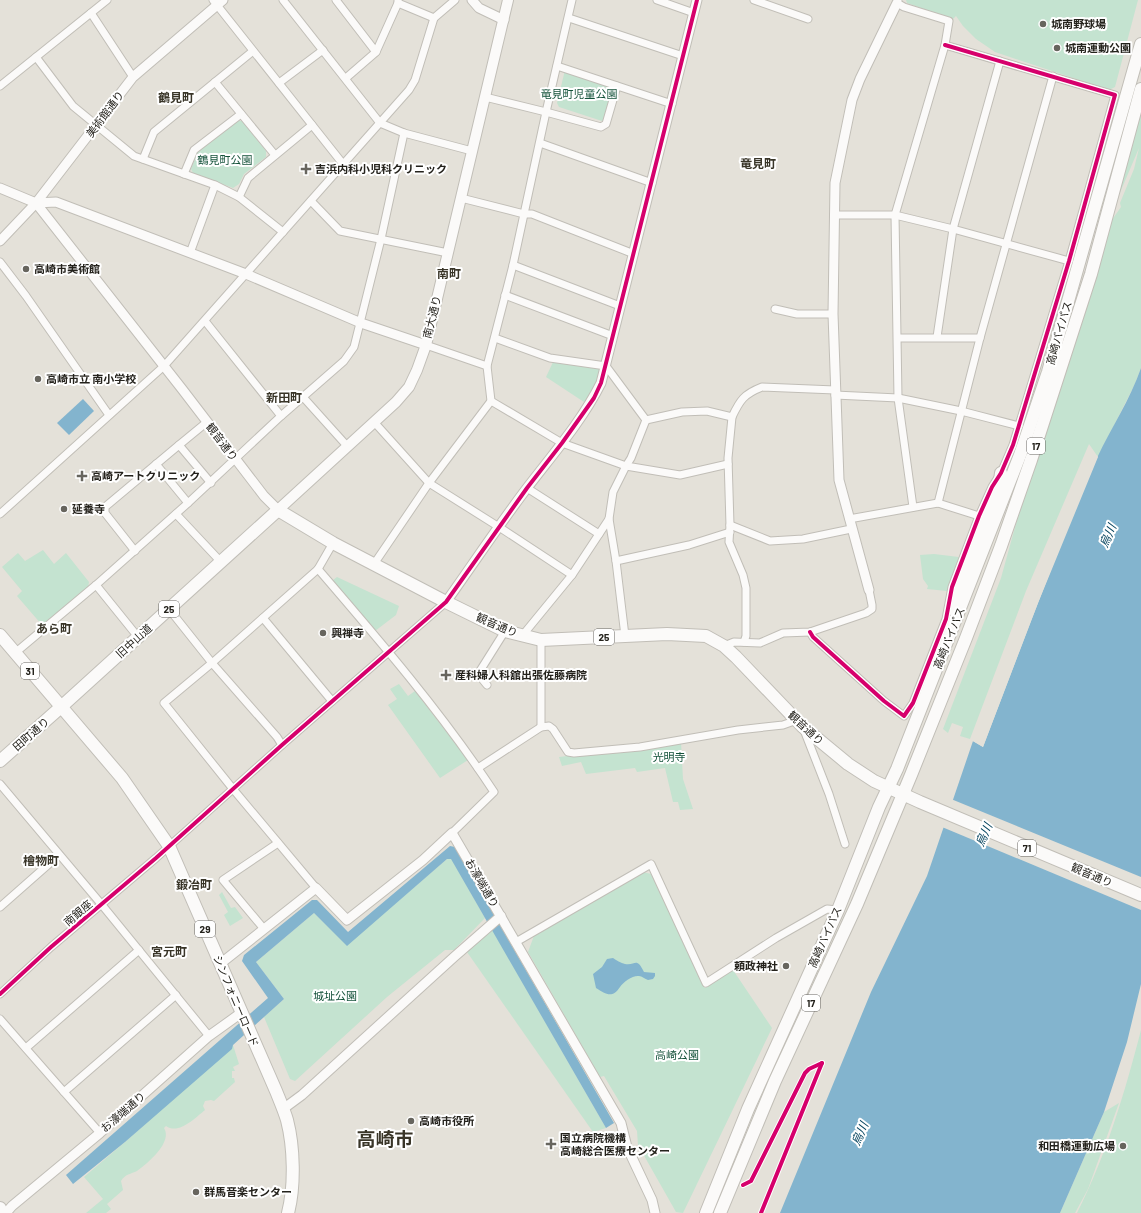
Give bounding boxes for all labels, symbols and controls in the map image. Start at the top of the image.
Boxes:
place label: 城南野球場 [1051,17,1106,30]
marker: 城南野球場 [1038,19,1048,29]
place label: 城南運動公園 [1065,41,1131,54]
marker: 城南運動公園 [1052,43,1062,53]
park label: 竜見町児童公園 [541,87,618,100]
street label: 美術館通り [83,88,126,140]
district label: 鶴見町 [158,90,194,104]
park label: 鶴見町公園 [198,153,253,166]
district label: 竜見町 [740,156,776,170]
place label: 吉浜内科小児科クリニック [315,162,447,175]
marker: 吉浜内科小児科クリニック [300,163,312,175]
place label: 高崎市美術館 [34,262,100,275]
marker: 高崎市美術館 [21,264,31,274]
district label: 南町 [437,266,461,280]
street label: 南大通り [420,294,443,340]
street label: 高崎バイパス [1043,299,1074,366]
place label: 高崎市立 南小学校 [46,372,136,385]
marker: 高崎市立 南小学校 [33,374,43,384]
district label: 新田町 [266,390,302,404]
street label: 観音通り [204,420,241,463]
road number: 17 [1027,438,1045,454]
place label: 高崎アートクリニック [91,469,200,482]
marker: 高崎アートクリニック [76,470,88,482]
place label: 延養寺 [72,502,105,515]
marker: 延養寺 [59,504,69,514]
water label: 烏川 [1096,520,1119,549]
road number: 25 [159,601,179,617]
street label: 高崎バイパス [930,605,967,671]
street label: 観音通り [474,610,520,639]
district label: あら町 [36,621,72,635]
street label: 旧中山道 [113,621,154,660]
place label: 興禅寺 [331,626,364,639]
marker: 興禅寺 [318,628,328,638]
road number: 25 [594,629,614,645]
road number: 31 [21,663,39,679]
place label: 産科婦人科舘出張佐藤病院 [455,668,587,681]
marker: 産科婦人科舘出張佐藤病院 [440,669,452,681]
street label: 観音通り [786,708,827,747]
street label: 田町通り [10,714,52,753]
park label: 光明寺 [653,750,686,763]
water label: 烏川 [972,819,995,848]
road number: 71 [1018,840,1036,856]
district label: 檜物町 [23,853,59,867]
street label: お濠端通り [463,856,502,910]
street label: 観音通り [1069,860,1115,889]
district label: 鍛冶町 [176,877,212,891]
street label: 南銀座 [61,897,94,928]
street label: 高崎バイパス [805,904,844,969]
road number: 29 [195,921,215,937]
district label: 宮元町 [151,944,187,958]
street label: シンフォニーロード [211,953,262,1049]
place label: 頼政神社 [734,959,778,972]
marker: 頼政神社 [781,961,791,971]
park label: 城址公園 [313,989,357,1002]
road number: 17 [802,995,820,1011]
park label: 高崎公園 [655,1048,699,1061]
street label: お濠端通り [98,1089,148,1135]
place label: 高崎市役所 [419,1114,474,1127]
marker: 高崎市役所 [406,1116,416,1126]
water label: 烏川 [848,1118,871,1147]
district label: 高崎市 [356,1127,414,1150]
place label: 国立病院機構 高崎総合医療センター [560,1131,670,1157]
marker: 国立病院機構 高崎総合医療センター [545,1138,557,1150]
place label: 和田橋運動広場 [1038,1139,1115,1152]
marker: 和田橋運動広場 [1118,1141,1128,1151]
place label: 群馬音楽センター [204,1185,292,1198]
marker: 群馬音楽センター [191,1187,201,1197]

